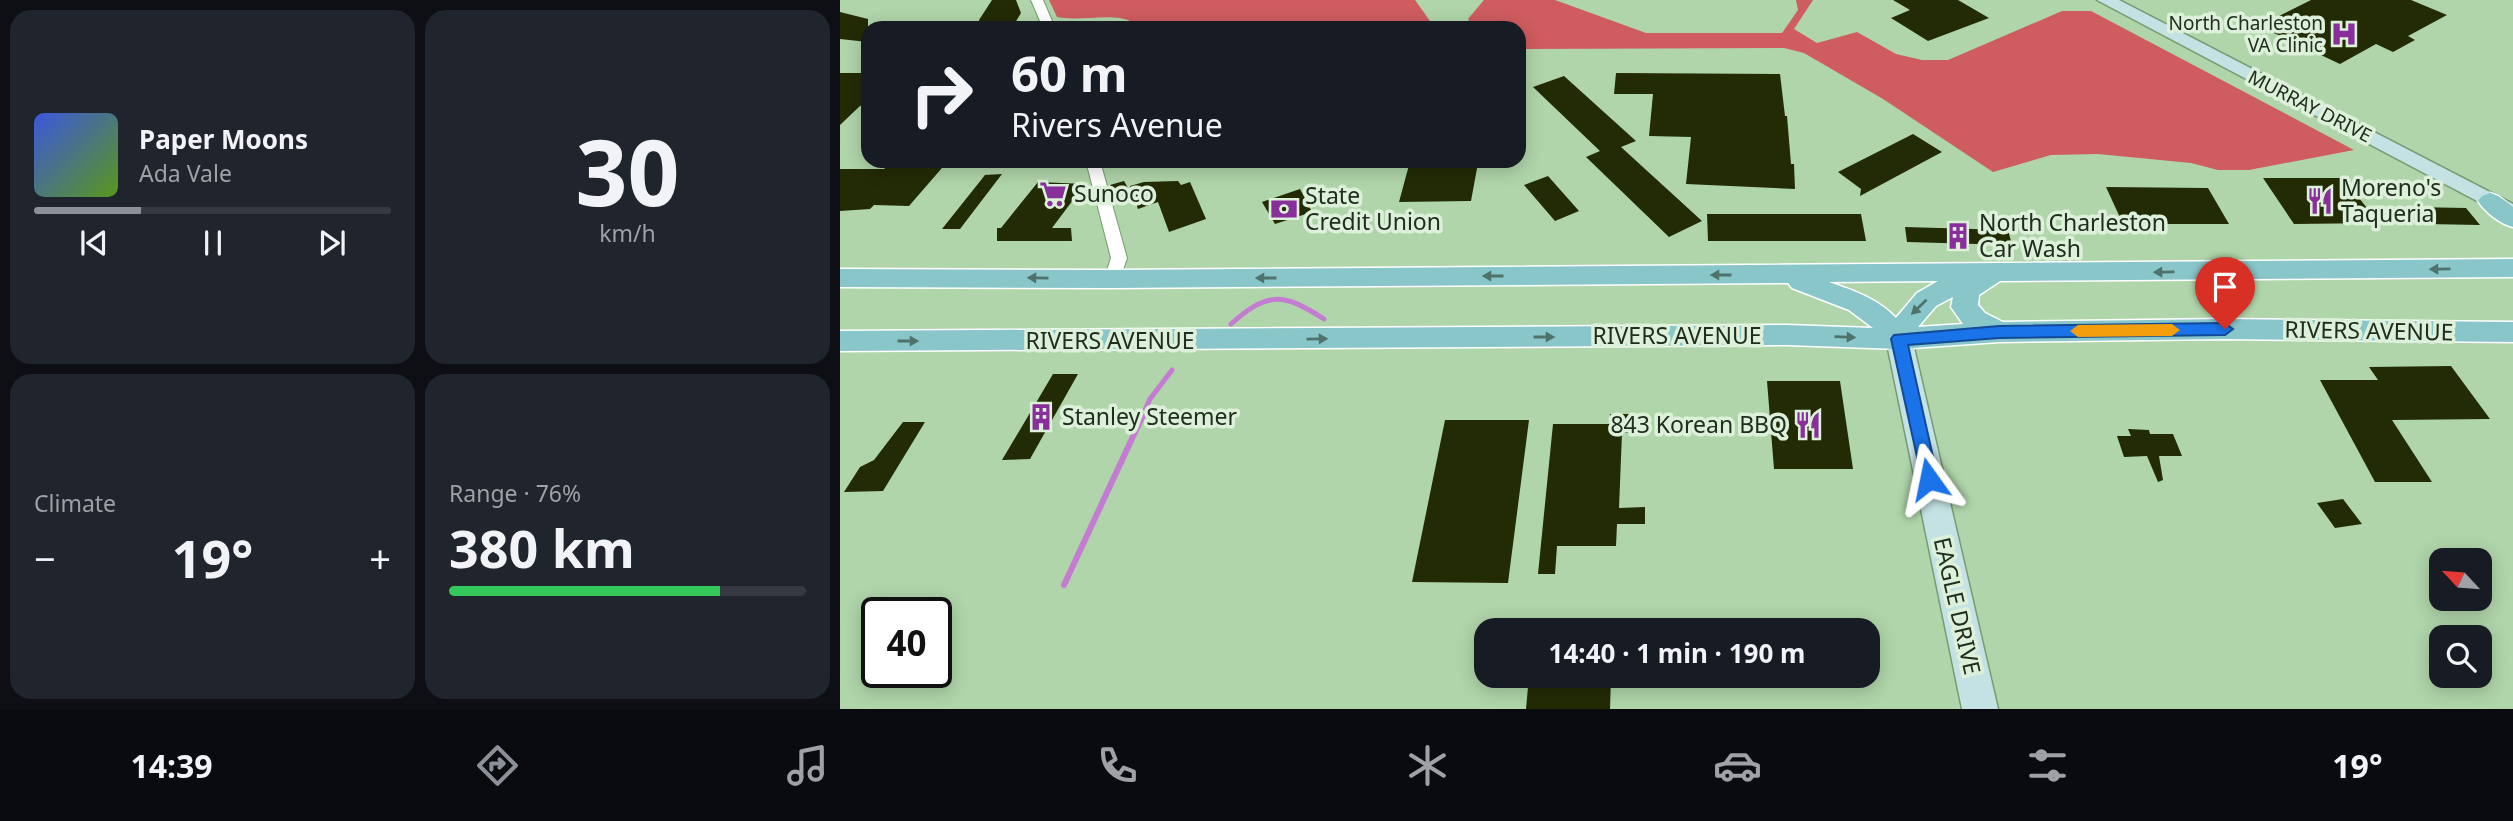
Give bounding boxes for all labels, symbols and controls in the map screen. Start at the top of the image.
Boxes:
place label: North Charleston VA Clinic [2169,10,2323,58]
hospital icon: North Charleston VA Clinic [2329,19,2359,49]
text: 60 m [1011,40,1128,106]
icon: right [896,49,987,140]
street label: MURRAY DRIVE [2244,64,2376,148]
text: Rivers Avenue [1011,103,1223,146]
text: 30 [575,109,680,233]
text: Paper Moons [139,121,308,157]
text: Ada Vale [139,157,232,189]
place label: Moreno's Taqueria [2341,171,2441,229]
place label: Sunoco [1074,177,1154,209]
supermarket icon: Sunoco [1038,179,1068,209]
place label: State Credit Union [1305,179,1441,237]
restaurant icon: Moreno's Taqueria [2305,186,2335,216]
bank icon: State Credit Union [1269,194,1299,224]
place label: North Charleston Car Wash [1979,206,2166,264]
text: km/h [599,217,656,249]
building icon: North Charleston Car Wash [1943,221,1973,251]
icon: previous [75,224,113,262]
icon: pause [194,224,232,262]
icon: next [313,224,351,262]
pin [2195,257,2255,329]
one-way arrow [2429,263,2451,275]
one-way arrow [2152,266,2174,278]
icon: arrive [2206,268,2244,306]
one-way arrow [1709,269,1731,281]
one-way arrow [1482,270,1504,282]
one-way arrow [1027,272,1049,284]
one-way arrow [1254,272,1276,284]
one-way arrow [1911,299,1928,315]
street label: RIVERS AVENUE [2284,313,2454,347]
street label: RIVERS AVENUE [1592,319,1762,351]
street label: RIVERS AVENUE [1025,324,1195,356]
one-way arrow [1533,331,1555,343]
one-way arrow [1834,332,1856,343]
one-way arrow [1306,333,1328,345]
one-way arrow [897,335,919,347]
place label: Stanley Steemer [1062,400,1238,432]
building icon: Stanley Steemer [1026,402,1056,432]
place label: 843 Korean BBQ [1610,408,1787,440]
restaurant icon: 843 Korean BBQ [1793,410,1823,440]
position arrow [1892,442,1966,516]
text: Range · 76% [449,477,581,509]
text: Climate [34,487,116,519]
text: 380 km [449,512,635,583]
text: 19° [172,522,253,593]
text: − [34,532,56,584]
text: + [369,532,391,584]
street label: EAGLE DRIVE [1927,534,1989,678]
north arrow [2429,548,2492,611]
map controls [2429,548,2492,688]
speed limit sign: 40 [861,597,952,688]
button: search [2429,625,2492,688]
text: 14:40 · 1 min · 190 m [1549,635,1805,671]
icon: directions [473,741,522,790]
icon: music [783,741,832,790]
icon: phone [1093,741,1142,790]
icon: climate [1403,741,1452,790]
icon: car [1713,741,1762,790]
icon: filters [2023,741,2072,790]
text: 14:39 [130,744,213,787]
text: 19° [2332,744,2383,787]

